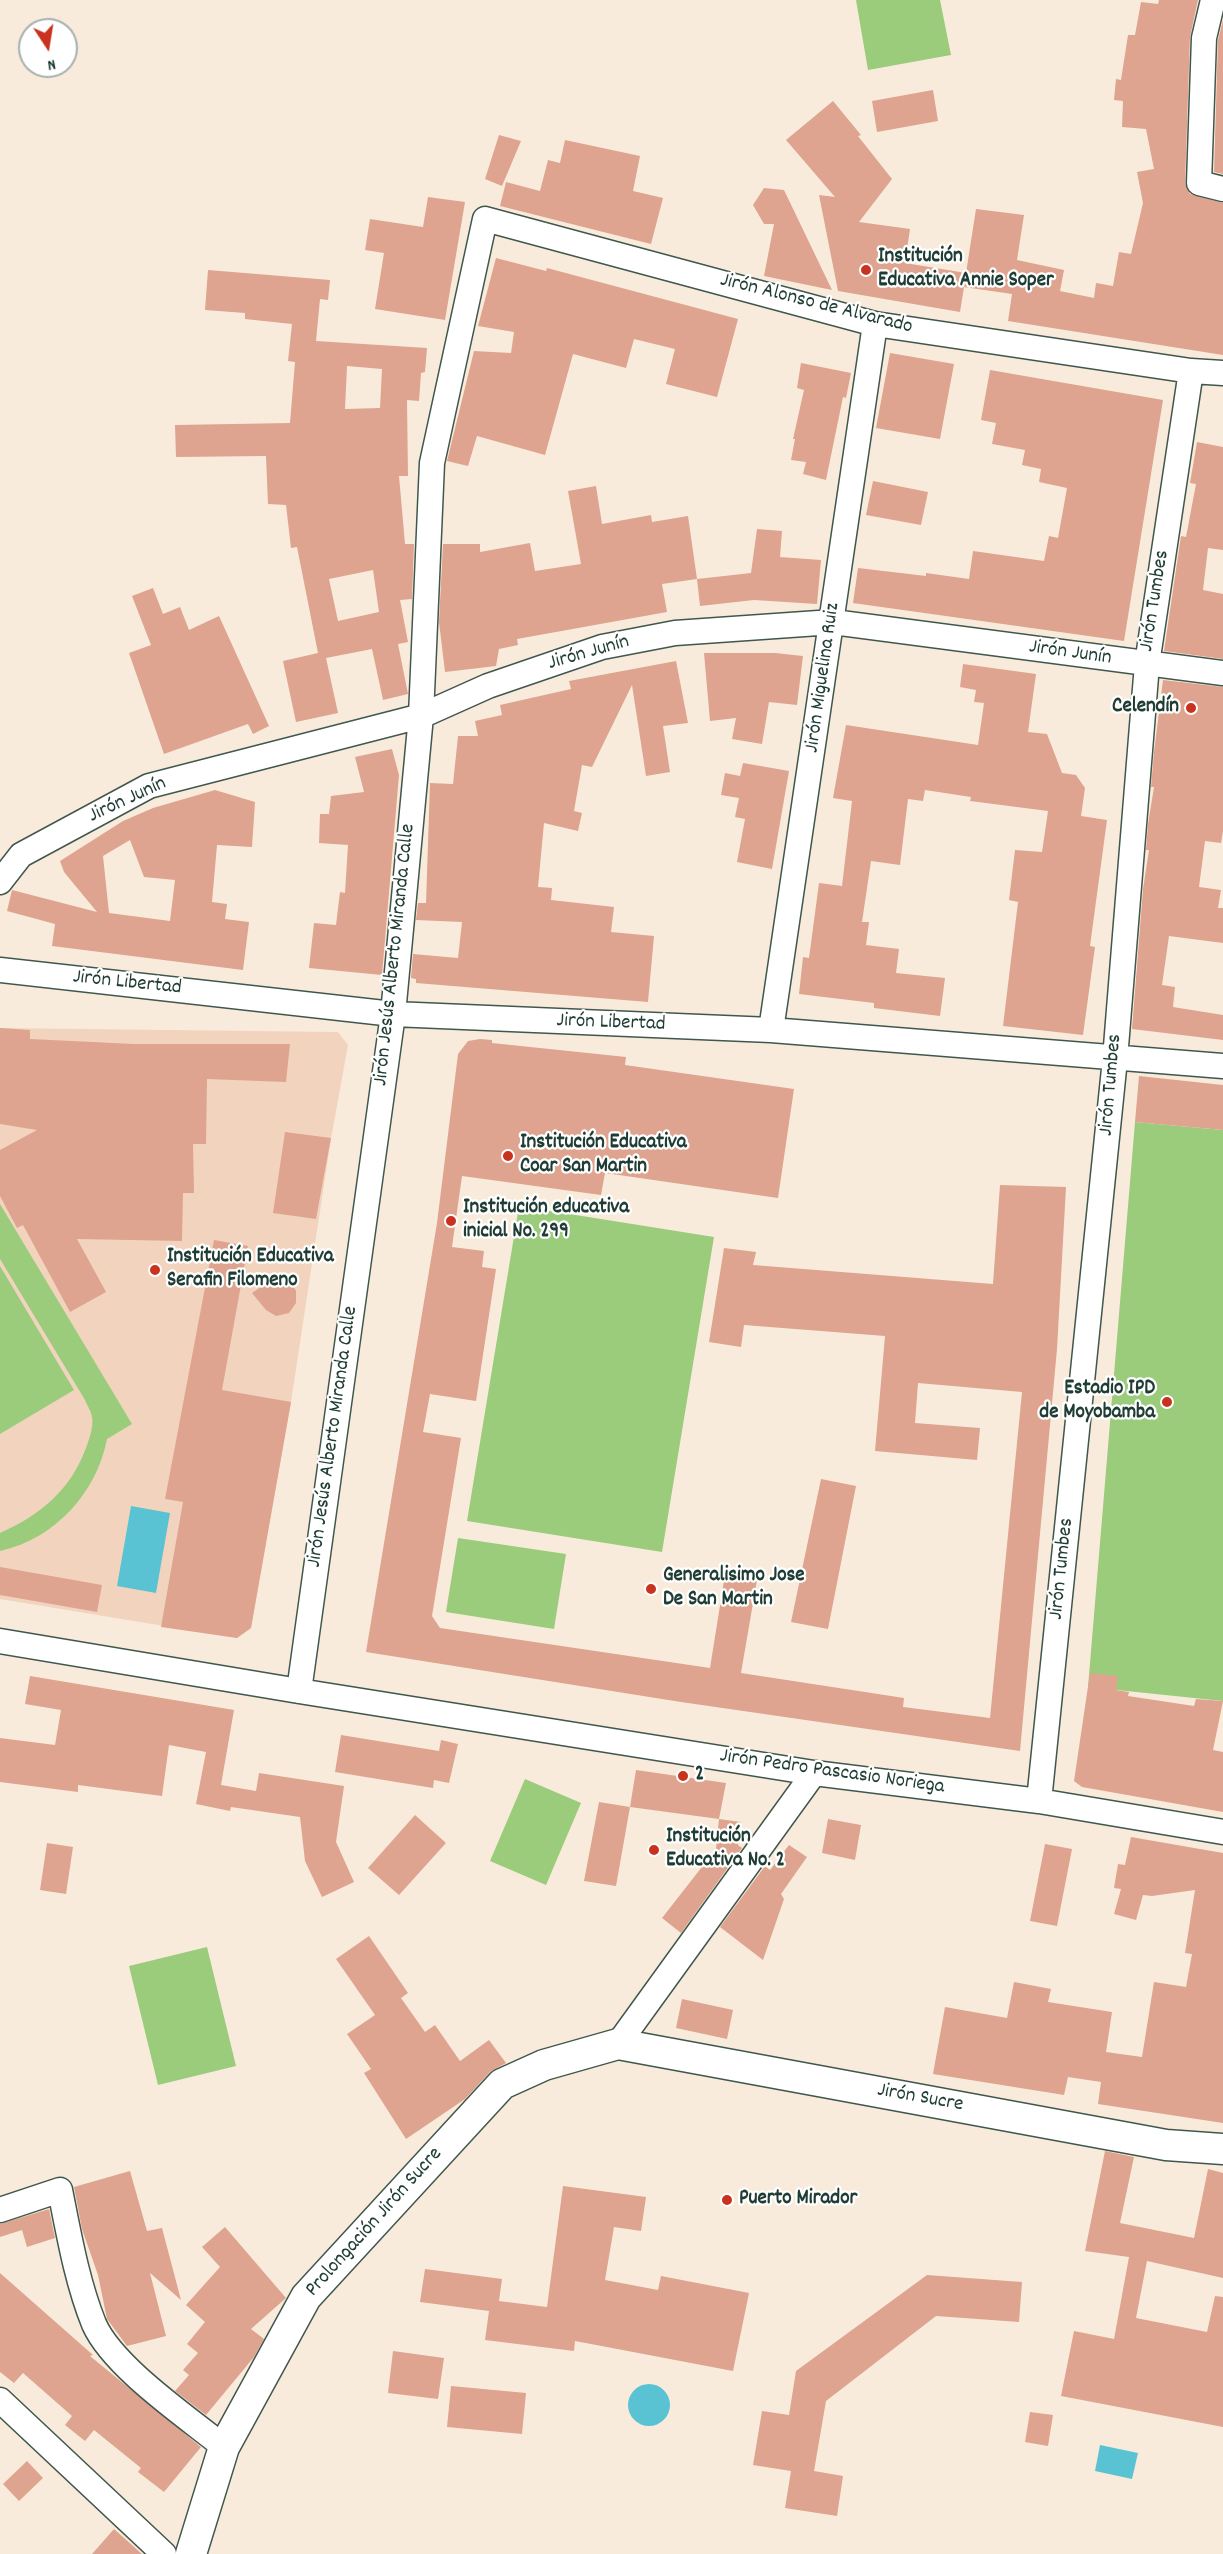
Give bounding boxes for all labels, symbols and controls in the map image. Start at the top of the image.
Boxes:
north arrow [18,18,78,78]
text: N [45,52,58,76]
place label: Institución Educativa Annie Soper [878,245,1054,295]
marker: Institución Educativa Annie Soper [859,263,873,277]
street label: Jirón Alonso de Alvarado [717,269,915,341]
street label: Jirón Tumbes [1136,549,1176,653]
street label: Jirón Miguelina Ruiz [801,601,847,755]
street label: Jirón Junín [546,630,632,678]
street label: Jirón Junín [1027,636,1113,672]
place label: Celendín [1112,695,1179,721]
marker: Celendín [1184,701,1198,715]
street label: Jirón Junín [85,772,171,830]
street label: Jirón Jesús Alberto Miranda Calle [370,823,422,1087]
street label: Jirón Libertad [71,966,183,1002]
street label: Jirón Libertad [556,1010,666,1038]
street label: Jirón Tumbes [1095,1033,1129,1137]
place label: Institución Educativa Coar San Martin [520,1131,687,1181]
marker: Institución Educativa Coar San Martin [501,1149,515,1163]
place label: Institución educativa inicial No. 299 [463,1196,629,1246]
marker: Institución educativa inicial No. 299 [444,1214,458,1228]
place label: Institución Educativa Serafin Filomeno [167,1245,334,1295]
marker: Institución Educativa Serafin Filomeno [148,1263,162,1277]
street label: Jirón Jesús Alberto Miranda Calle [303,1305,365,1569]
place label: Estadio IPD de Moyobamba [1039,1377,1155,1427]
marker: Estadio IPD de Moyobamba [1160,1395,1174,1409]
street label: Jirón Tumbes [1045,1517,1081,1621]
place label: Generalisimo Jose De San Martin [663,1564,805,1614]
marker: Generalisimo Jose De San Martin [644,1582,658,1596]
street label: Jirón Pedro Pascasio Noriega [718,1745,946,1801]
place label: 2 [695,1763,704,1789]
marker: 2 [676,1769,690,1783]
place label: Institución Educativa No. 2 [666,1825,785,1875]
marker: Institución Educativa No. 2 [647,1843,661,1857]
street label: Jirón Sucre [875,2079,965,2119]
street label: Prolongación Jirón Sucre [301,2143,449,2303]
place label: Puerto Mirador [739,2187,857,2213]
marker: Puerto Mirador [720,2193,734,2207]

